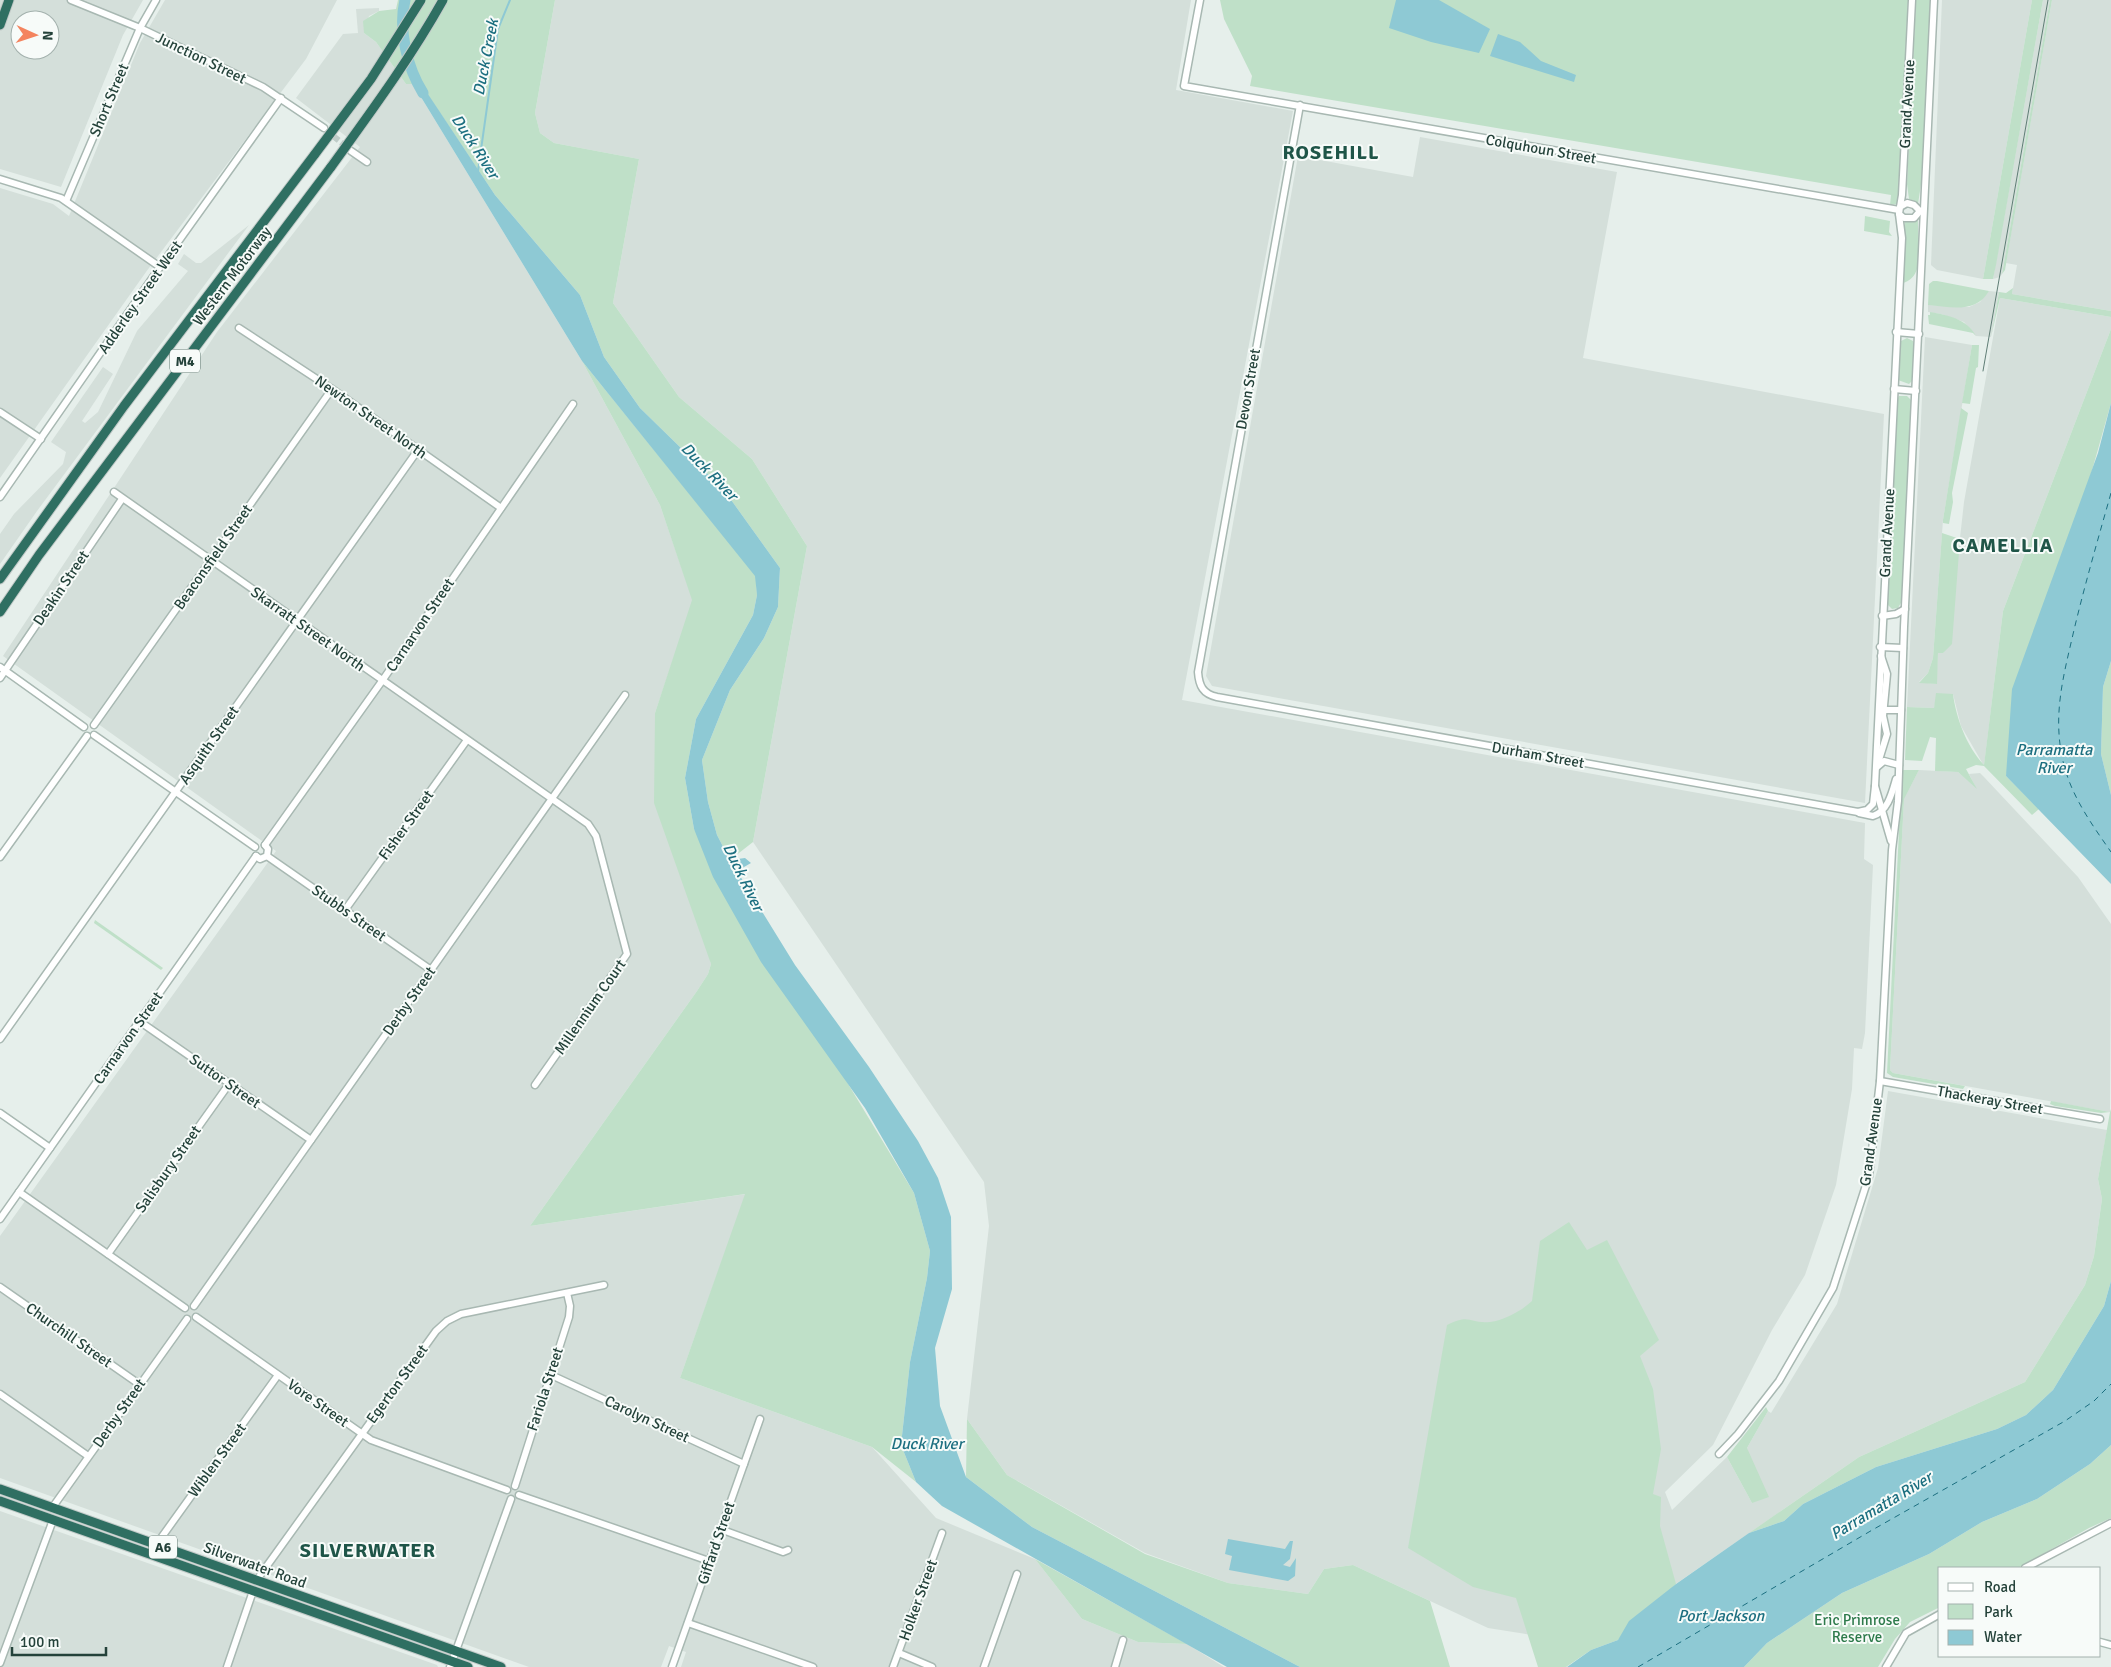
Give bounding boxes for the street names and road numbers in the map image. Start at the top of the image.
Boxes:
street label: Junction Street [153,28,249,88]
street label: Grand Avenue [1896,59,1918,149]
street label: Short Street [86,61,132,139]
street label: Colquhoun Street [1484,130,1598,168]
street label: Western Motorway [189,223,275,329]
street label: Adderley Street West [94,237,186,357]
street label: Devon Street [1232,347,1264,431]
road number: M4 [170,350,200,372]
street label: Newton Street North [312,372,430,462]
street label: Grand Avenue [1876,488,1898,578]
street label: Beaconsfield Street [170,501,256,613]
street label: Deakin Street [29,547,93,629]
street label: Carnarvon Street [382,575,458,675]
street label: Skarratt Street North [247,583,369,675]
street label: Asquith Street [175,702,243,788]
street label: Durham Street [1490,738,1586,772]
street label: Fisher Street [375,787,437,863]
street label: Stubbs Street [308,881,390,945]
street label: Millennium Court [550,956,630,1058]
street label: Derby Street [379,963,439,1039]
street label: Carnarvon Street [89,988,167,1088]
street label: Suttor Street [186,1050,264,1112]
street label: Thackeray Street [1936,1082,2044,1118]
street label: Grand Avenue [1856,1097,1886,1187]
street label: Salisbury Street [131,1122,205,1216]
street label: Churchill Street [22,1299,116,1371]
street label: Egerton Street [362,1341,432,1427]
street label: Fariola Street [523,1345,567,1433]
street label: Derby Street [89,1375,149,1451]
street label: Vore Street [284,1375,352,1431]
street label: Carolyn Street [602,1392,692,1446]
street label: Wiblen Street [184,1419,250,1501]
street label: Giffard Street [693,1499,739,1587]
road number: A6 [149,1535,177,1558]
street label: Silverwater Road [201,1538,309,1592]
street label: Holker Street [895,1557,941,1643]

